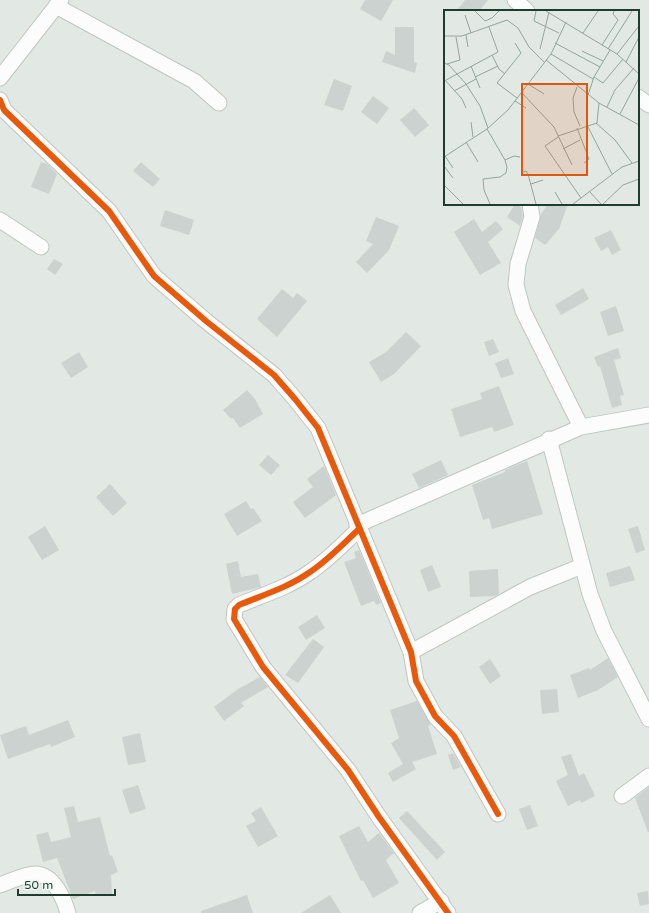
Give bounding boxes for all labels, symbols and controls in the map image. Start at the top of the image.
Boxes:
inset map [444,10,639,205]
scale bar [18,871,115,897]
text: 50 m [24,878,53,892]

